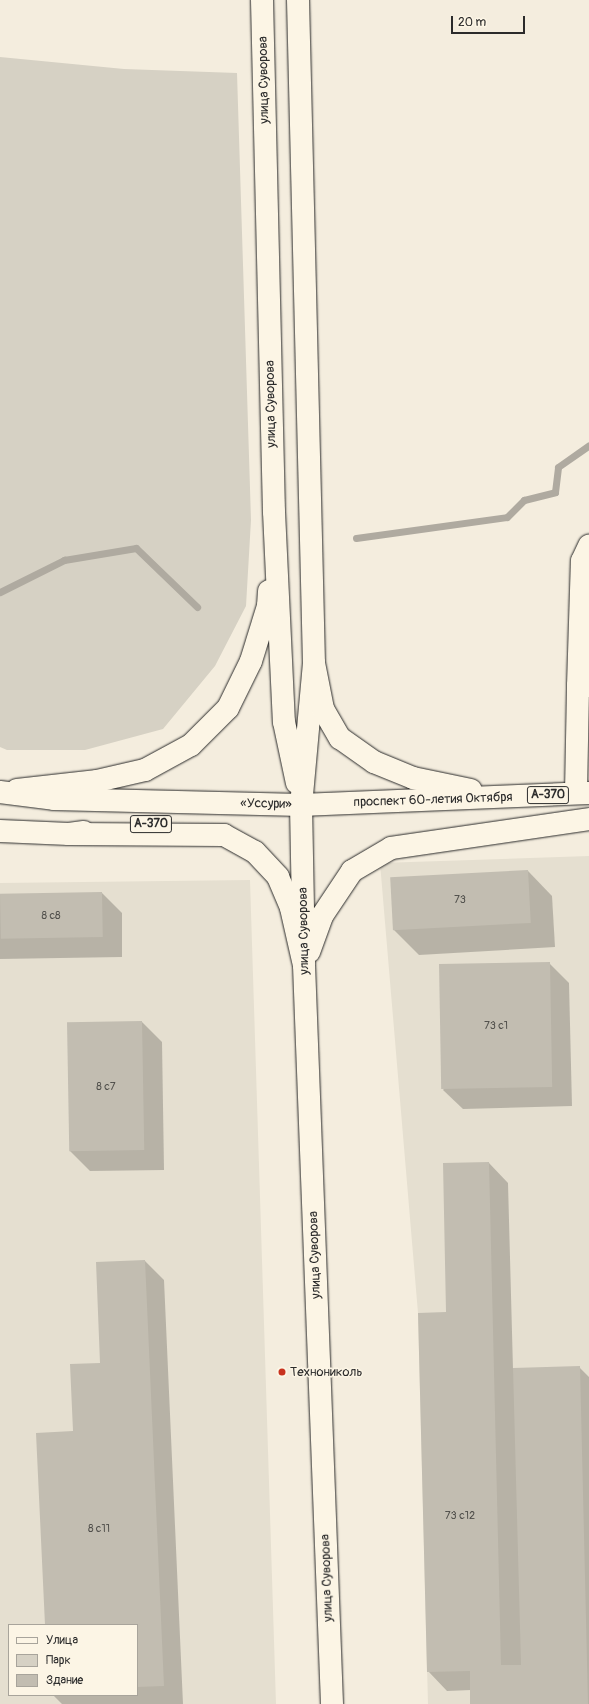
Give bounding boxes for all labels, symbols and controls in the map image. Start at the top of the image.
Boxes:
scale bar [453,8,527,34]
text: 20 m [458,15,486,30]
street label: улица Суворова [255,36,273,124]
street label: улица Суворова [262,360,280,448]
road number: А-370 [526,785,570,805]
street label: проспект 60-летия Октября [353,789,513,811]
street label: «Уссури» [240,796,292,812]
road number: А-370 [129,814,173,834]
street label: улица Суворова [295,887,313,975]
house number: 73 [454,893,466,907]
house number: 8 с8 [41,909,61,923]
house number: 73 с1 [484,1019,508,1033]
house number: 8 с7 [96,1080,116,1094]
street label: улица Суворова [306,1211,324,1299]
place label: Технониколь [290,1364,362,1380]
marker: Технониколь [277,1367,287,1377]
house number: 73 с12 [445,1509,475,1523]
house number: 8 с11 [88,1522,110,1536]
street label: улица Суворова [318,1534,336,1622]
legend [8,1624,138,1696]
text: Улица [46,1633,78,1648]
text: Парк [46,1653,71,1668]
text: Здание [46,1673,83,1688]

